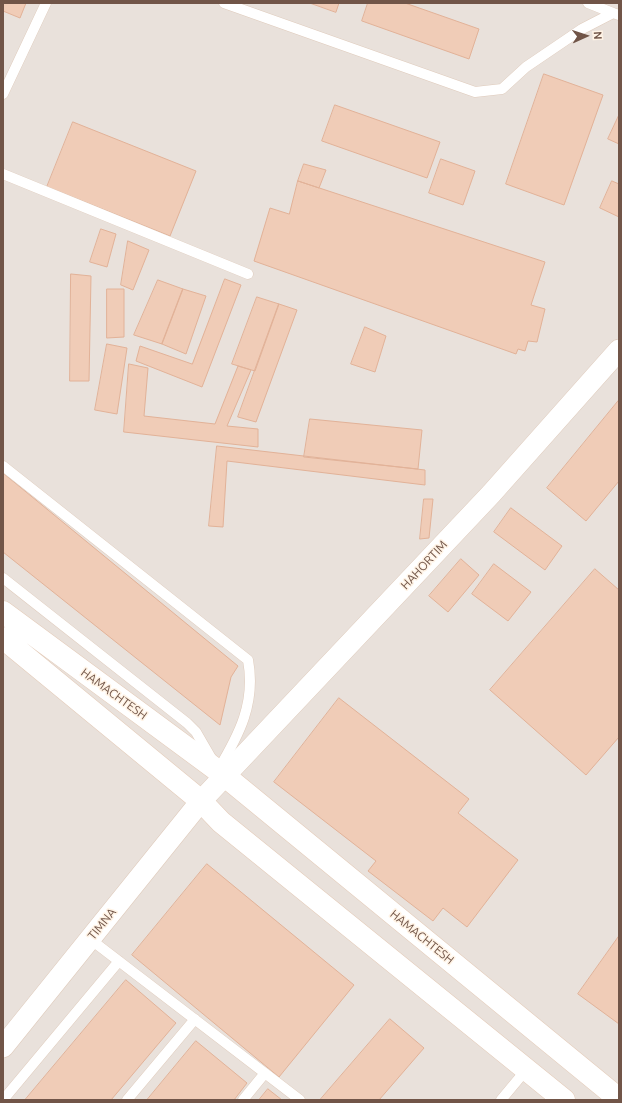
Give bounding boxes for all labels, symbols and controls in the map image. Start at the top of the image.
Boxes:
north arrow [566,16,606,56]
text: N [592,31,604,40]
street label: HAHORTIM [398,538,450,592]
street label: HAMACHTESH [78,665,150,723]
street label: TIMNA [85,905,119,943]
street label: HAMACHTESH [387,907,457,967]

